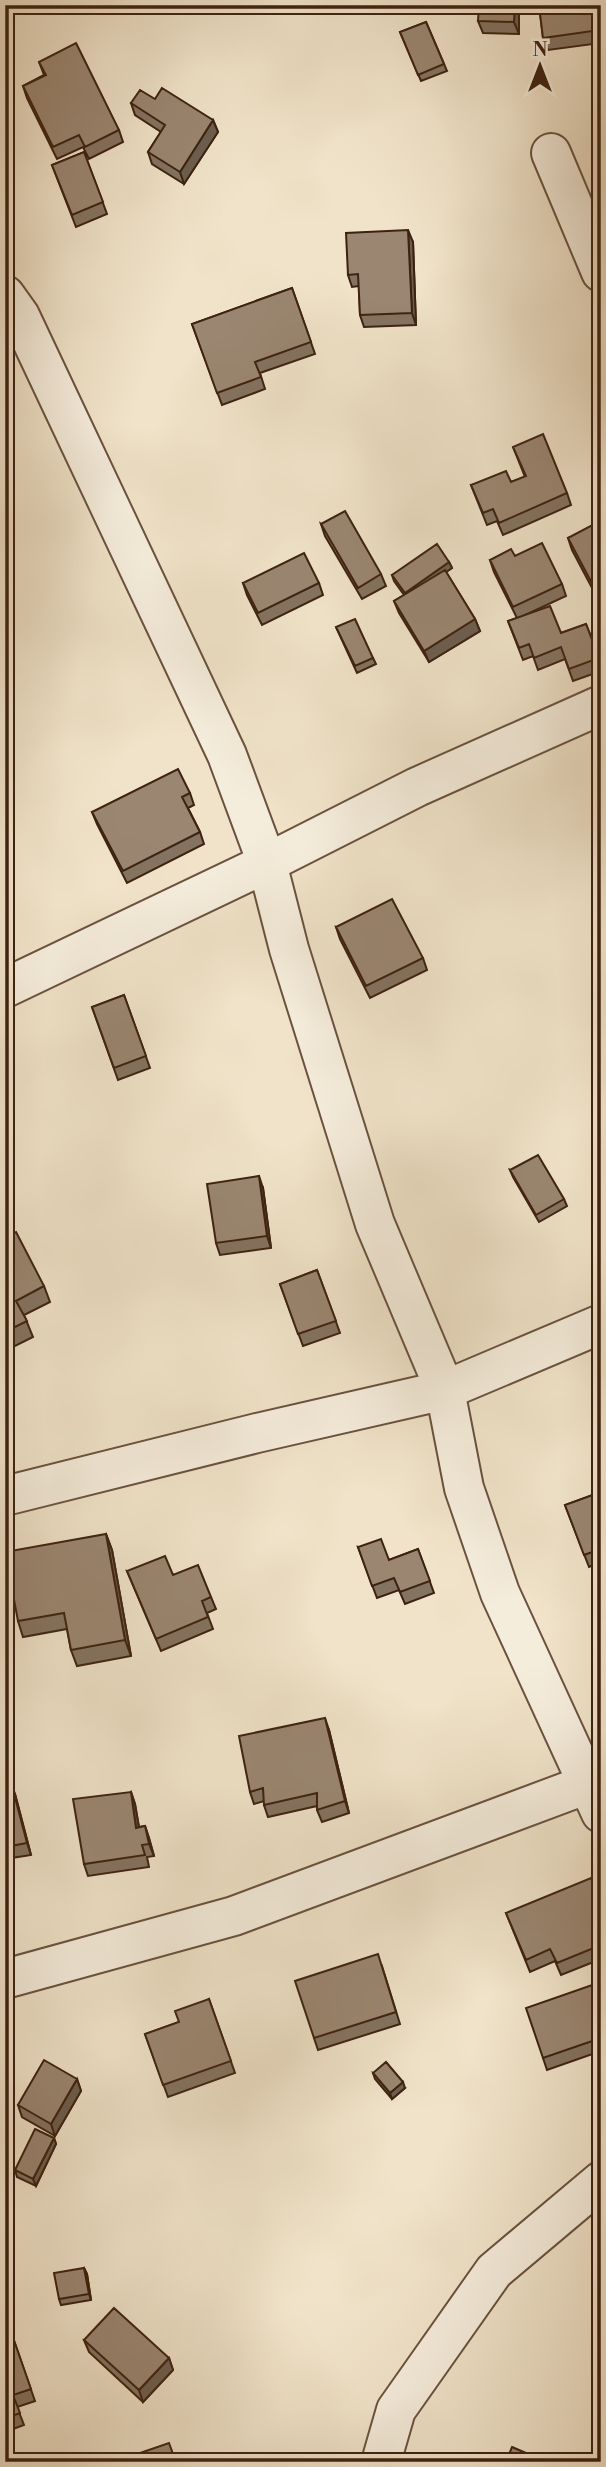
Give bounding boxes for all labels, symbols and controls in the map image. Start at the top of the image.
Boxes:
north arrow [504,32,574,102]
text: N [532,38,548,62]

